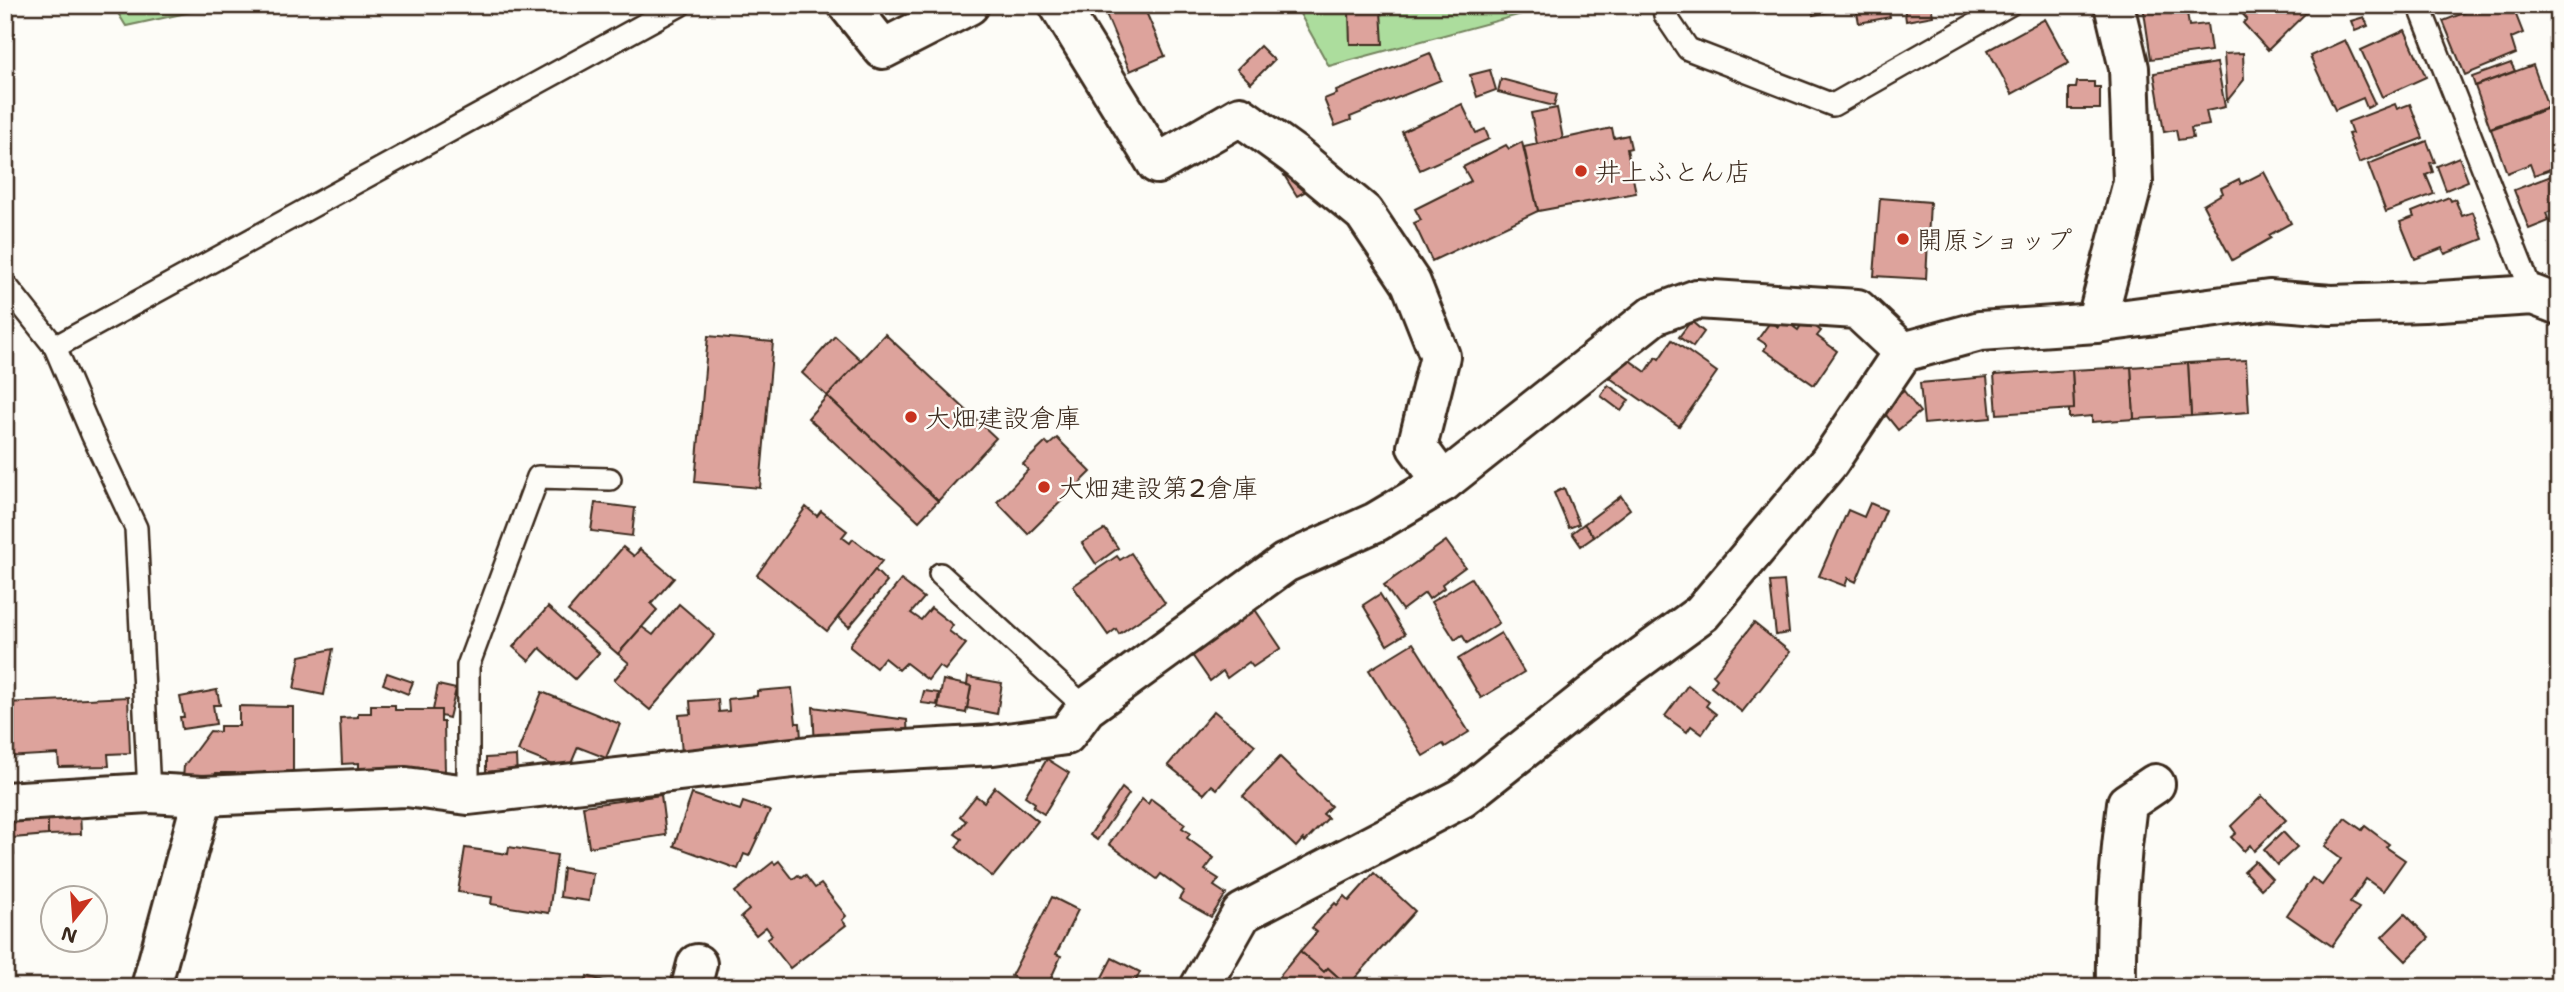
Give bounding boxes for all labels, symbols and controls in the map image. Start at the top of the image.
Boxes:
place label: 井上ふとん店 [1595,154,1751,189]
marker: 井上ふとん店 [1573,163,1589,179]
place label: 開原ショップ [1917,222,2072,257]
marker: 開原ショップ [1895,231,1911,247]
place label: 大畑建設倉庫 [925,400,1081,435]
marker: 大畑建設倉庫 [903,409,919,425]
place label: 大畑建設第2倉庫 [1058,470,1258,505]
marker: 大畑建設第2倉庫 [1036,479,1052,495]
north arrow [38,884,108,954]
text: N [58,921,80,949]

